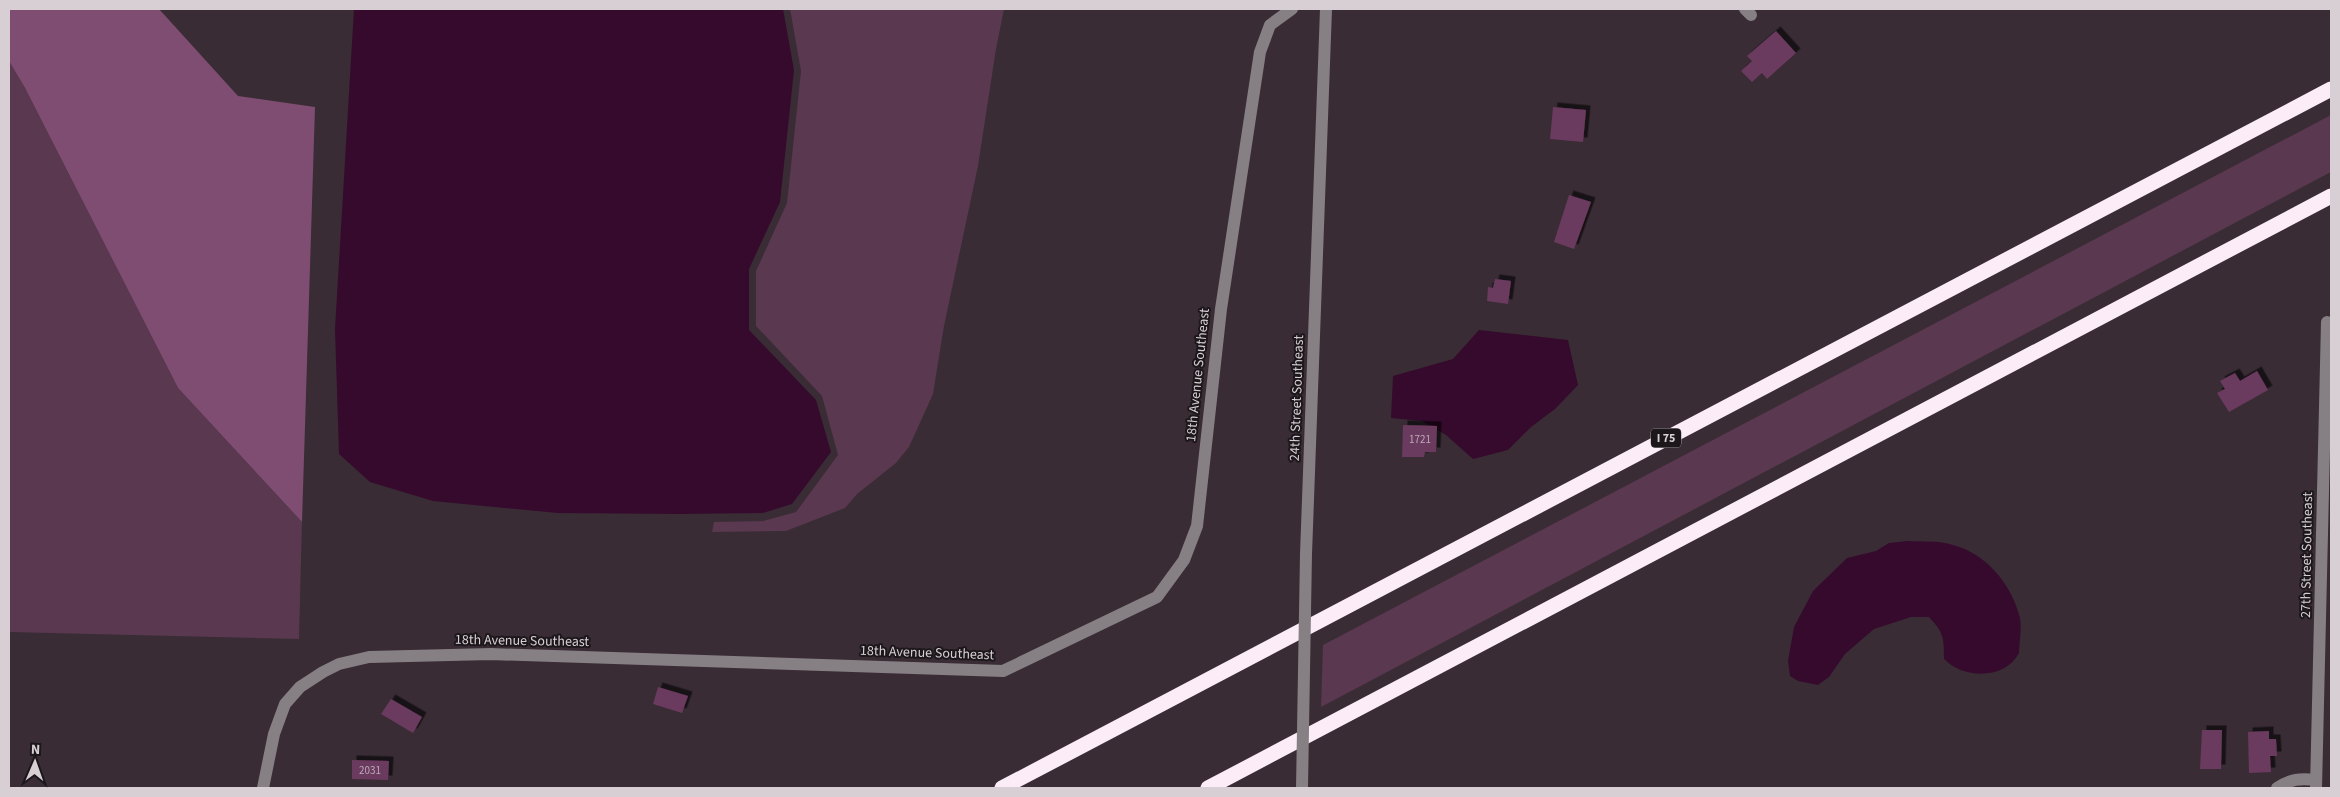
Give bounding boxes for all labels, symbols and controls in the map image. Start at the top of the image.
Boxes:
street label: 18th Avenue Southeast [1181,307,1215,443]
street label: 24th Street Southeast [1285,334,1309,461]
road number: I 75 [1651,428,1681,448]
house number: 1721 [1409,432,1431,447]
street label: 27th Street Southeast [2296,492,2318,618]
street label: 18th Avenue Southeast [455,630,590,652]
street label: 18th Avenue Southeast [860,641,995,665]
north arrow [10,737,60,787]
text: N [30,740,40,760]
house number: 2031 [359,763,381,778]

